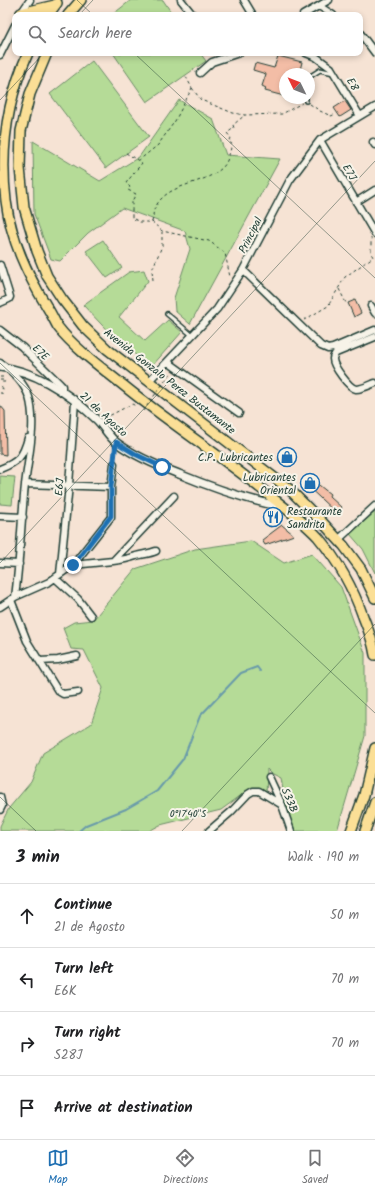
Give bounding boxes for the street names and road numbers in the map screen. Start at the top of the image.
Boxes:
street label: E8 [341,74,363,95]
street label: E7J [337,161,362,185]
street label: Principal [234,214,268,257]
street label: Avenida Gonzalo Perez Bustamante [99,324,239,439]
street label: E7E [28,340,53,366]
street label: 21 de Agosto [75,388,131,442]
street label: E6J [50,477,70,497]
street label: S33B [276,785,302,816]

